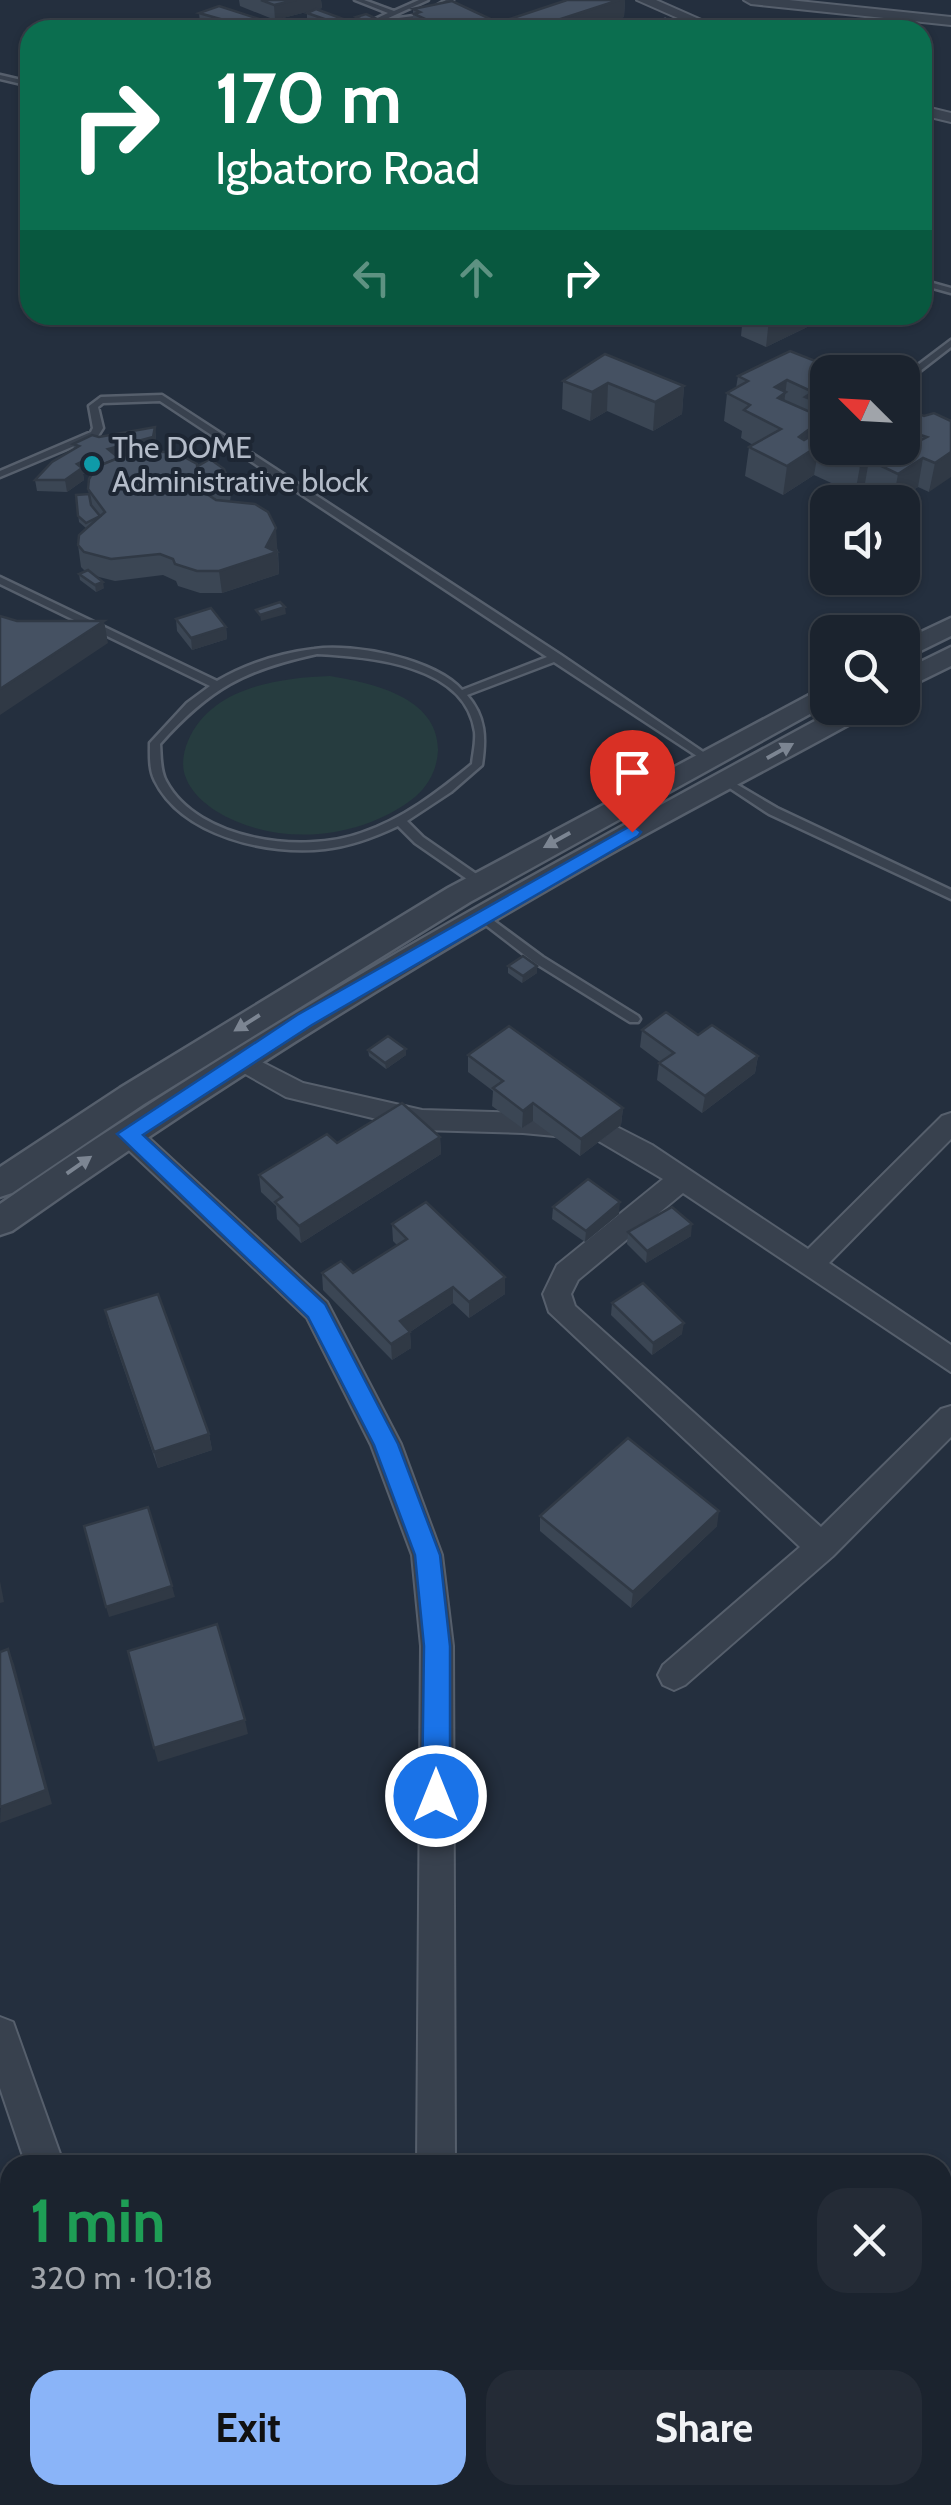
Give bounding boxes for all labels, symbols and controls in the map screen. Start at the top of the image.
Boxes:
text: 170 m [215,55,402,141]
icon: right [50,60,180,190]
text: Igbatoro Road [215,141,480,195]
icon: left [344,250,399,305]
icon: ahead [449,250,504,305]
icon: right [554,250,609,305]
north arrow [810,355,920,465]
map controls [810,355,920,725]
place label: The DOME Administrative block [112,429,369,500]
marker: The DOME Administrative block [81,453,103,475]
button: sound [810,485,920,595]
button: search [810,615,920,725]
pin [590,730,675,833]
one-way arrow [766,742,795,759]
icon: arrive [605,745,660,800]
one-way arrow [543,831,571,848]
one-way arrow [234,1013,261,1032]
one-way arrow [66,1156,92,1175]
position arrow [384,1744,488,1848]
text: 1 min [30,2184,165,2257]
button: close [817,2188,922,2293]
text: 320 m · 10:18 [30,2258,213,2297]
button: Exit [30,2370,466,2485]
button: Share [486,2370,922,2485]

